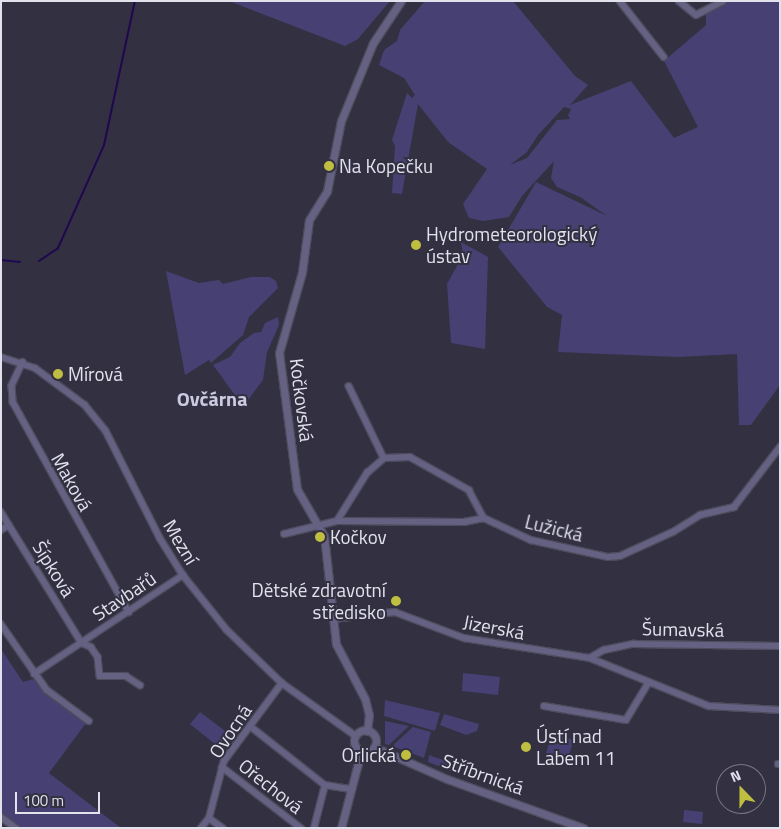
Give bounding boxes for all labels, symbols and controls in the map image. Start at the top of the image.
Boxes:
place label: Na Kopečku [339,155,433,177]
marker: Na Kopečku [323,160,335,172]
place label: Hydrometeorologický ústav [426,223,597,267]
marker: Hydrometeorologický ústav [410,239,422,251]
street label: Kočkovská [286,357,318,443]
place label: Mírová [68,363,123,385]
marker: Mírová [52,368,64,380]
district label: Ovčárna [177,386,247,410]
street label: Maková [47,449,97,515]
street label: Lužická [523,510,585,546]
street label: Mezní [159,515,203,569]
place label: Kočkov [330,526,387,548]
marker: Kočkov [314,531,326,543]
street label: Šípková [28,537,80,601]
street label: Stavbařů [88,567,160,625]
place label: Dětské zdravotní středisko [251,579,386,623]
marker: Dětské zdravotní středisko [390,595,402,607]
street label: Jizerská [461,610,527,644]
street label: Šumavská [642,617,724,641]
street label: Ovocná [204,700,256,762]
place label: Ústí nad Labem 11 [536,725,616,769]
marker: Ústí nad Labem 11 [520,741,532,753]
place label: Orlická [341,744,396,766]
marker: Orlická [400,749,412,761]
street label: Stříbrnická [439,749,527,799]
street label: Ořechová [234,754,308,818]
north arrow [716,764,766,814]
text: N [727,764,744,787]
scale bar [18,782,102,814]
text: 100 m [23,789,64,812]

